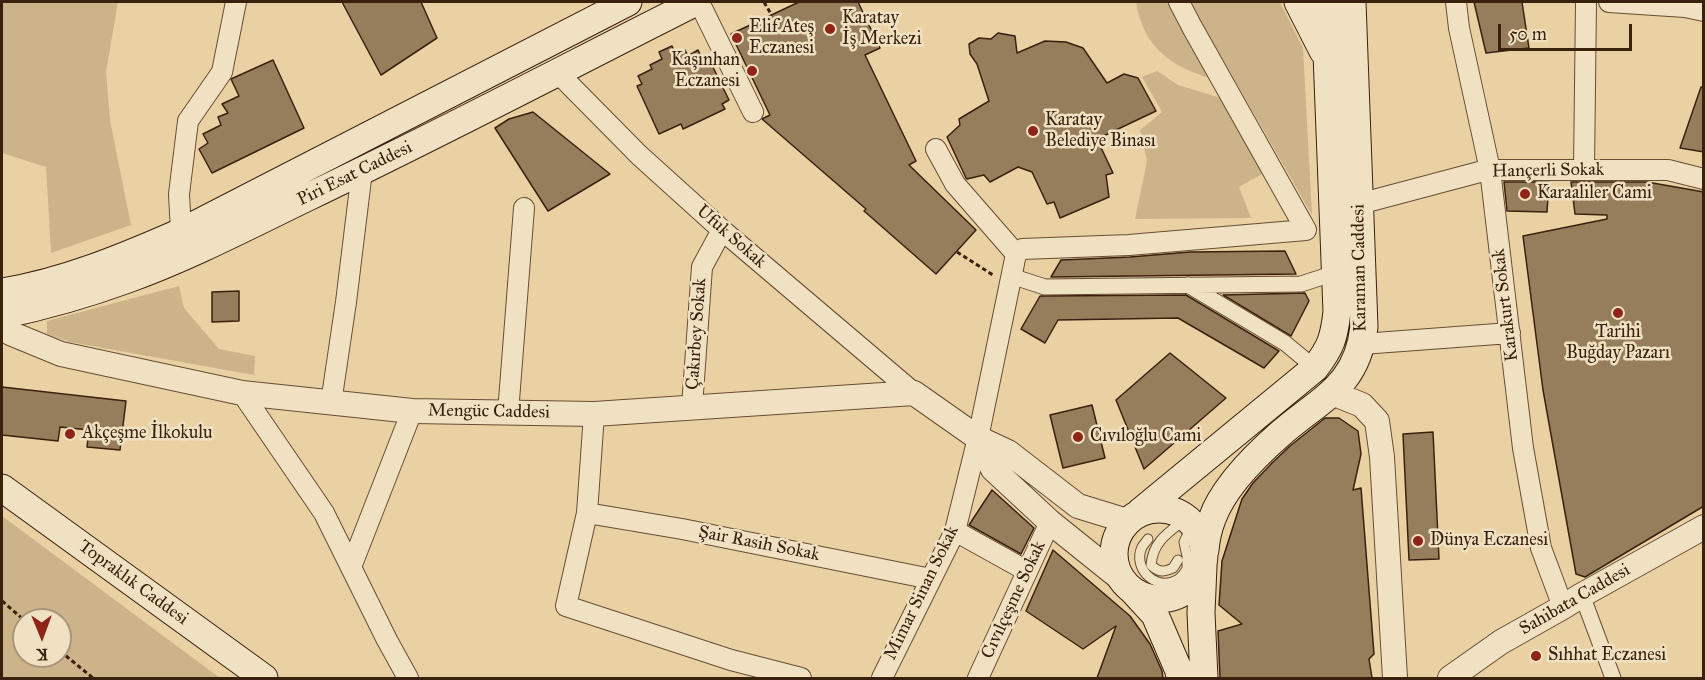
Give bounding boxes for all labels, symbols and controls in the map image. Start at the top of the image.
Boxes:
place label: Karatay İş Merkezi [842,8,922,50]
scale bar [1501,12,1634,50]
place label: Elif Ateş Eczanesi [749,17,814,60]
marker: Karatay İş Merkezi [823,22,837,36]
text: 50 m [1509,23,1547,45]
marker: Elif Ateş Eczanesi [730,31,744,45]
place label: Kaşınhan Eczanesi [671,50,740,92]
marker: Kaşınhan Eczanesi [745,64,759,78]
place label: Karatay Belediye Binası [1045,110,1156,152]
marker: Karatay Belediye Binası [1026,124,1040,138]
street label: Piri Esat Caddesi [294,137,416,211]
street label: Hançerli Sokak [1492,159,1604,183]
place label: Karaaliler Cami [1537,183,1652,205]
marker: Karaaliler Cami [1518,187,1532,201]
street label: Ufuk Sokak [692,201,770,273]
street label: Karaman Caddesi [1348,204,1372,332]
street label: Karakurt Sokak [1488,247,1524,363]
street label: Çakırbey Sokak [682,277,712,391]
marker: Tarihi Buğday Pazarı [1611,306,1625,320]
place label: Tarihi Buğday Pazarı [1566,322,1670,364]
street label: Mengüc Caddesi [428,400,550,424]
place label: Akçeşme İlkokulu [82,423,213,445]
place label: Cıvıloğlu Cami [1090,426,1201,448]
marker: Akçeşme İlkokulu [63,427,77,441]
marker: Cıvıloğlu Cami [1071,430,1085,444]
street label: Şair Rasih Sokak [697,522,821,566]
street label: Mimar Sinan Sokak [880,522,964,664]
place label: Dünya Eczanesi [1430,530,1548,552]
marker: Dünya Eczanesi [1411,534,1425,548]
street label: Topraklık Caddesi [74,536,192,630]
street label: Cıvılçeşme Sokak [977,538,1051,662]
street label: Sahibata Caddesi [1516,560,1634,640]
north arrow [12,608,72,668]
text: K [36,645,48,664]
place label: Sıhhat Eczanesi [1548,645,1666,667]
marker: Sıhhat Eczanesi [1529,649,1543,663]

